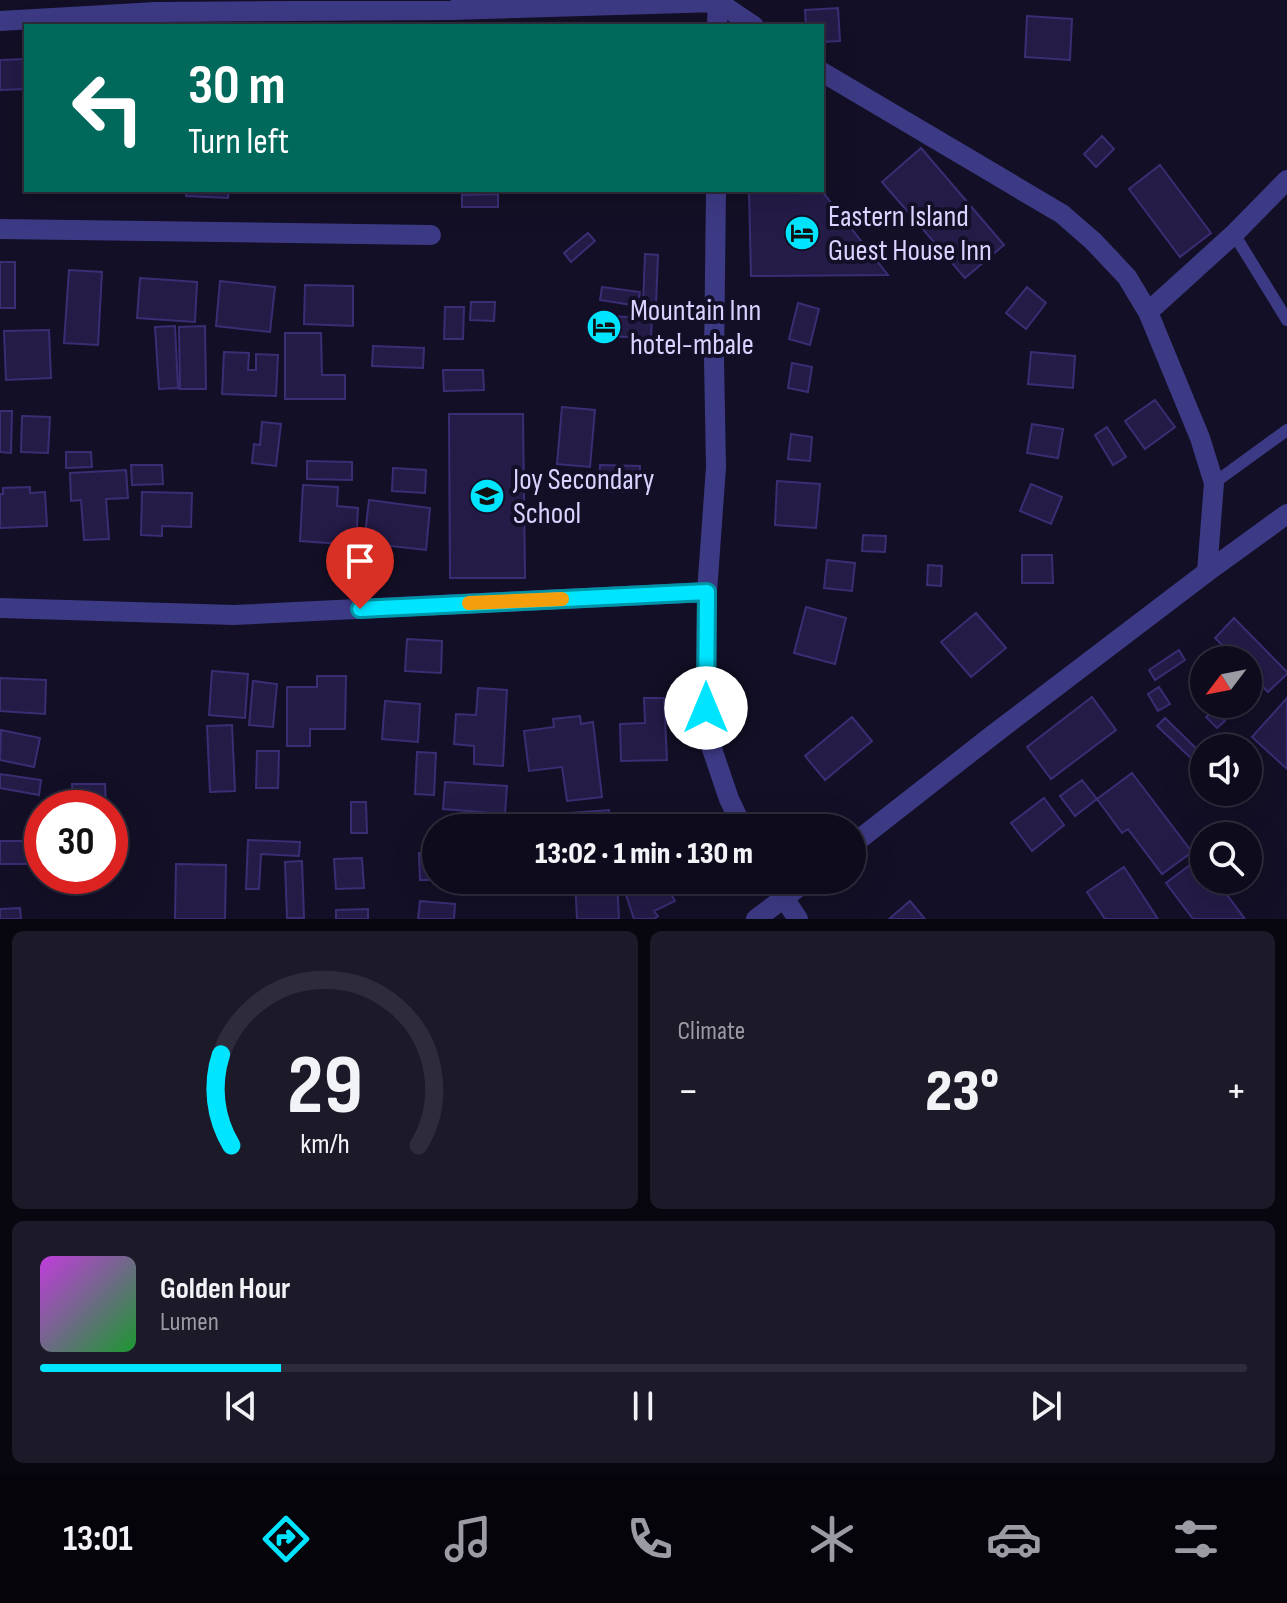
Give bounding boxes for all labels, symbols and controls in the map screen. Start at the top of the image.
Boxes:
text: 30 m [188,53,286,120]
icon: left [56,56,160,160]
text: Turn left [188,121,289,164]
place label: Eastern Island Guest House Inn [828,199,992,269]
hotel icon: Eastern Island Guest House Inn [783,214,821,252]
place label: Mountain Inn hotel-mbale [630,293,761,363]
hotel icon: Mountain Inn hotel-mbale [585,308,623,346]
place label: Joy Secondary School [512,462,655,532]
school or university icon: Joy Secondary School [468,477,506,515]
pin [326,527,394,609]
icon: arrive [338,539,382,583]
north arrow [1190,646,1262,718]
map controls [1190,646,1262,894]
position arrow [664,666,748,750]
button: sound [1190,734,1262,806]
speed limit sign: 30 [24,790,128,894]
button: search [1190,822,1262,894]
text: 13:02 · 1 min · 130 m [535,836,753,872]
text: Climate [678,1016,745,1047]
text: 29 [287,1037,363,1137]
text: 23° [925,1056,999,1128]
text: − [678,1065,699,1118]
text: + [1225,1065,1247,1118]
text: km/h [300,1127,349,1162]
text: Golden Hour [160,1271,290,1307]
text: Lumen [160,1307,219,1338]
icon: previous [219,1384,263,1428]
icon: pause [621,1384,665,1428]
icon: next [1024,1384,1068,1428]
icon: directions [258,1511,314,1567]
icon: music [440,1511,496,1567]
icon: phone [622,1511,678,1567]
icon: climate [804,1511,860,1567]
icon: car [986,1511,1042,1567]
icon: filters [1168,1511,1224,1567]
text: 13:01 [63,1518,133,1561]

